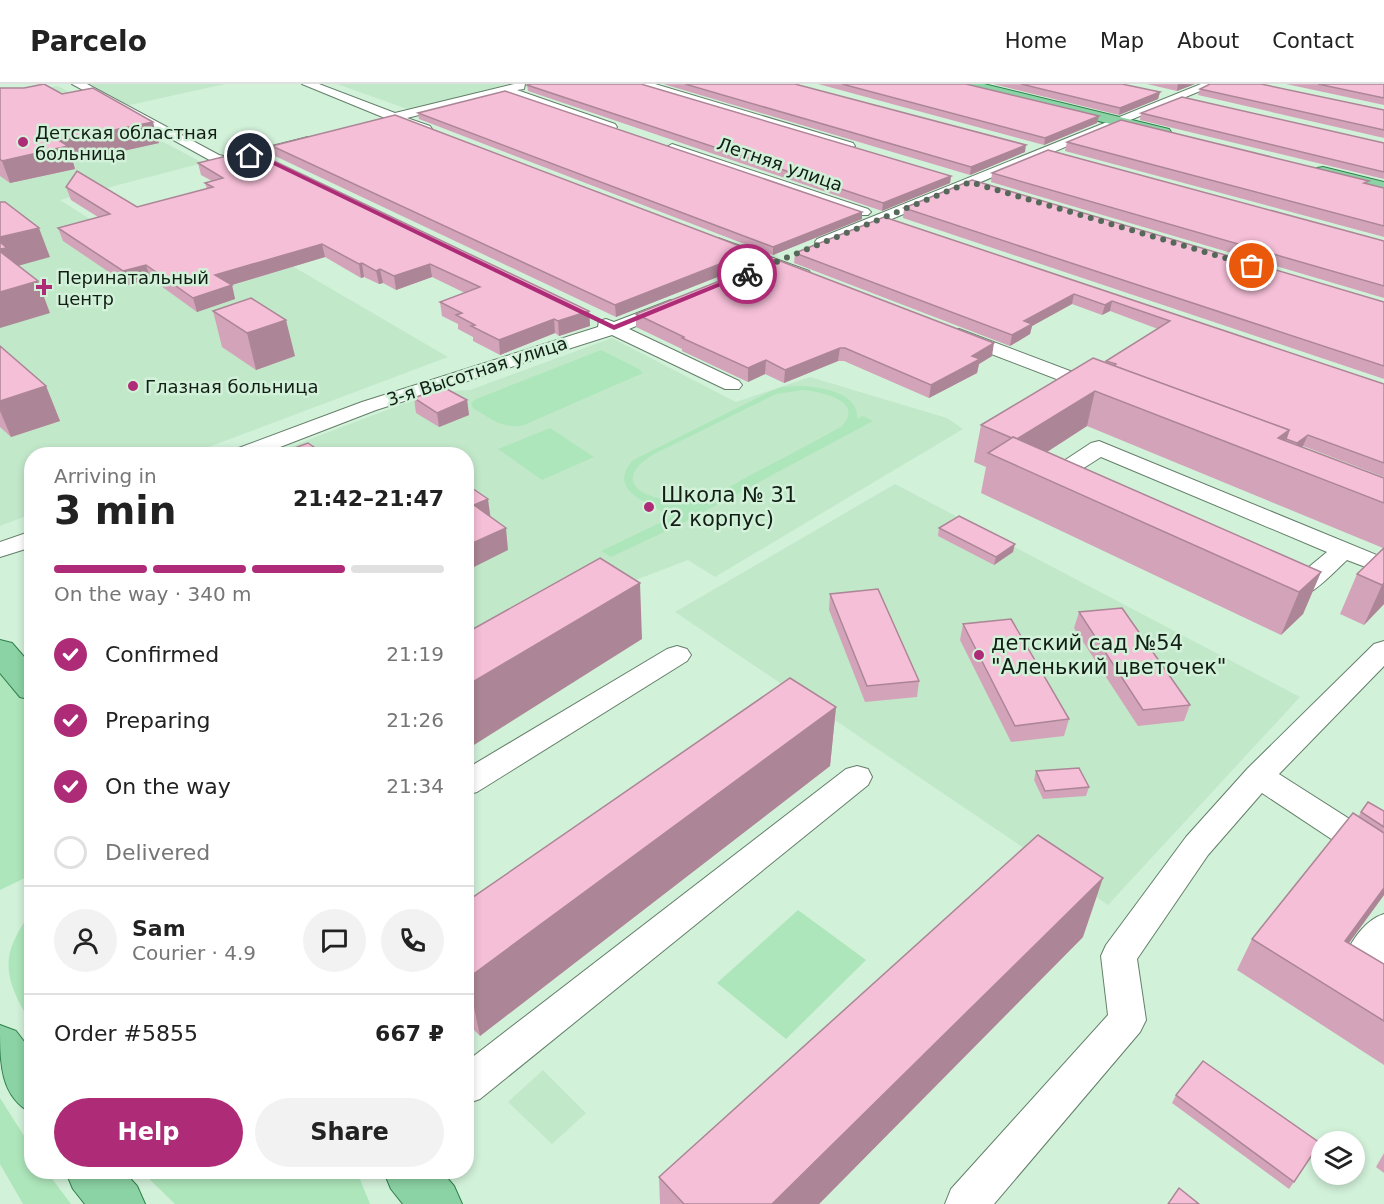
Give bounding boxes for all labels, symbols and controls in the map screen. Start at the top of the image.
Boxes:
text: Parcelo [30,25,147,58]
text: Home [1005,29,1067,53]
text: Map [1100,29,1144,53]
text: About [1177,29,1239,53]
text: Contact [1272,29,1354,53]
place label: Детская областная больница [35,122,218,164]
pin [224,130,275,181]
street label: Летняя улица [714,133,846,195]
marker: Детская областная больница [16,135,30,149]
icon: home [233,139,266,172]
pin [1226,240,1277,291]
courier [717,244,777,304]
icon: bag [1235,249,1268,282]
icon: bike [731,258,764,291]
place label: Перинатальный центр [57,267,209,309]
marker: Перинатальный центр [35,278,53,296]
street label: 3-я Высотная улица [384,332,570,410]
place label: Глазная больница [145,376,318,397]
marker: Глазная больница [126,379,140,393]
text: Arriving in [54,464,157,488]
place label: Школа № 31 (2 корпус) [661,483,797,531]
text: 21:42–21:47 [293,486,444,511]
text: 3 min [54,488,176,533]
marker: Школа № 31 (2 корпус) [642,500,656,514]
text: On the way · 340 m [54,582,252,606]
place label: детский сад №54 "Аленький цветочек" [991,631,1226,679]
icon: check [54,638,87,671]
text: Confirmed [105,642,219,667]
text: 21:19 [386,642,444,666]
marker: детский сад №54 "Аленький цветочек" [972,648,986,662]
icon: check [54,704,87,737]
text: Preparing [105,708,211,733]
text: 21:26 [386,708,444,732]
icon: check [54,770,87,803]
text: On the way [105,774,231,799]
text: 21:34 [386,774,444,798]
text: Delivered [105,840,210,865]
button: person [54,909,117,972]
button: chat [303,909,366,972]
button: phone [381,909,444,972]
text: Sam [132,916,186,941]
text: Courier · 4.9 [132,941,256,965]
text: Order #5855 [54,1021,198,1046]
text: 667 ₽ [375,1021,444,1046]
button: Help [54,1098,243,1167]
button: Share [255,1098,444,1167]
map controls [1311,1131,1365,1185]
button: layers [1311,1131,1365,1185]

